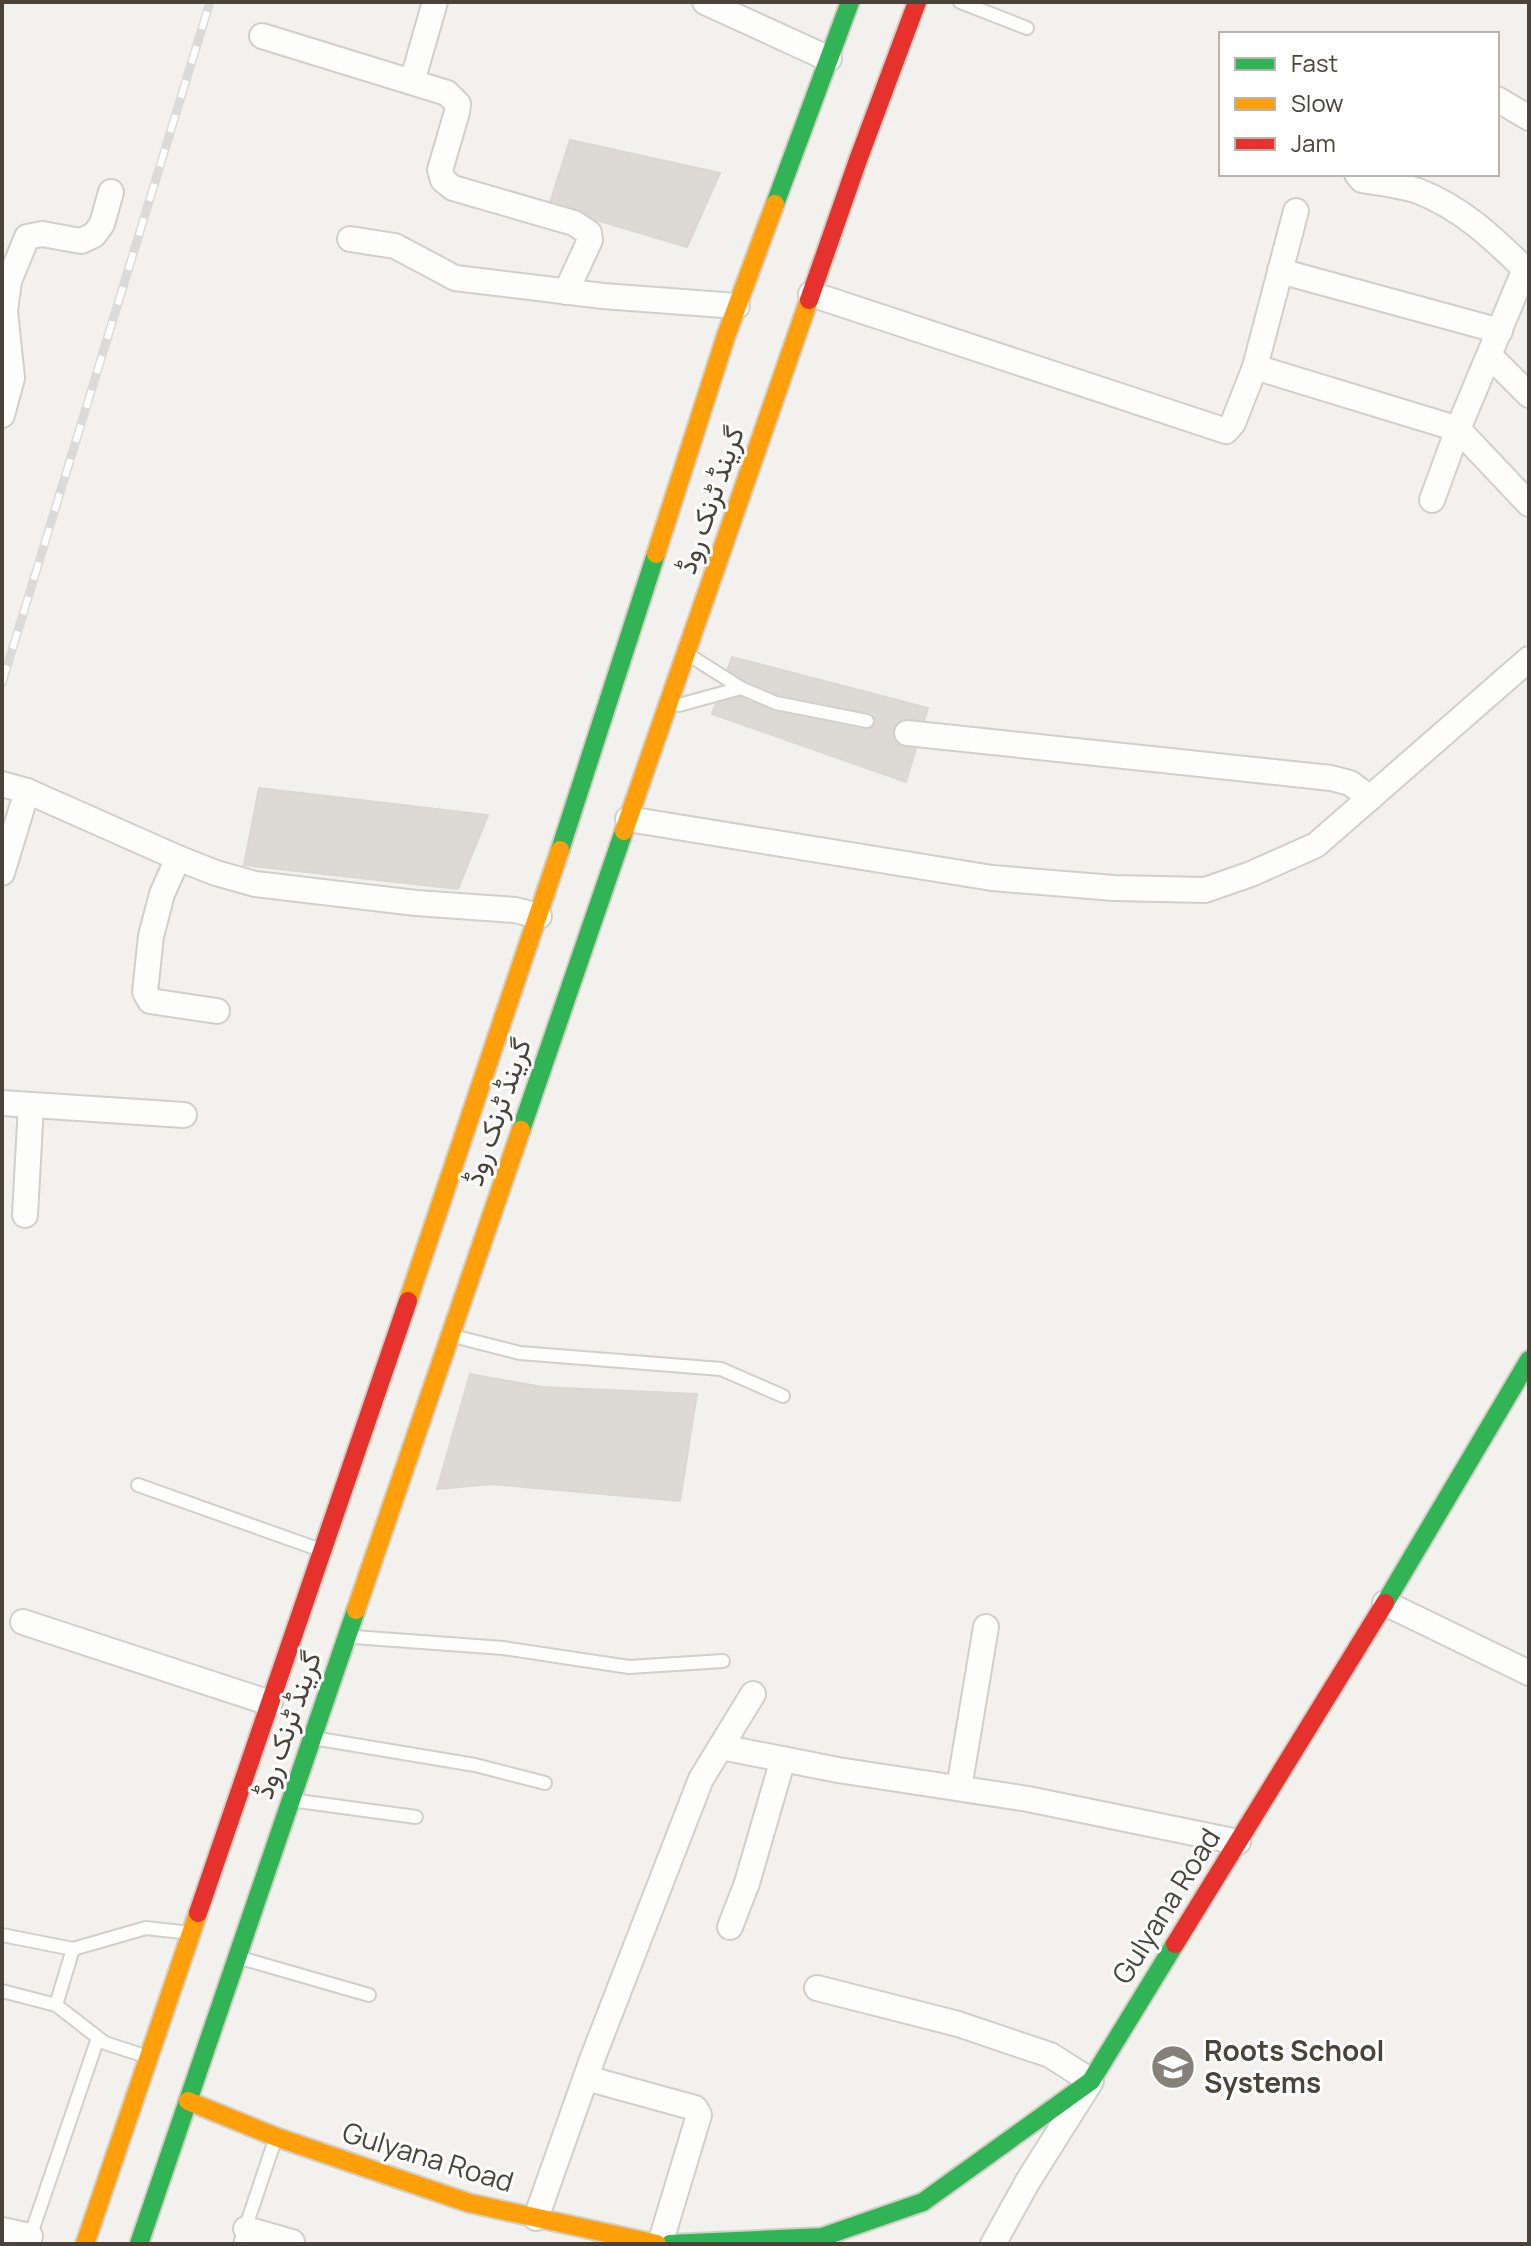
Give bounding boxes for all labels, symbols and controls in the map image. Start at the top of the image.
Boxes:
legend [1219,32,1499,176]
text: Fast [1291,46,1338,79]
text: Slow [1291,86,1344,119]
text: Jam [1291,126,1336,159]
street label: گرینڈ ٹرنک روڈ [666,421,752,579]
street label: گرینڈ ٹرنک روڈ [453,1033,539,1191]
street label: گرینڈ ٹرنک روڈ [243,1646,329,1804]
street label: Gulyana Road [1102,1820,1228,1991]
place label: Roots School Systems [1204,2031,1384,2101]
school or university icon: Roots School Systems [1149,2043,1197,2091]
street label: Gulyana Road [338,2112,518,2200]

